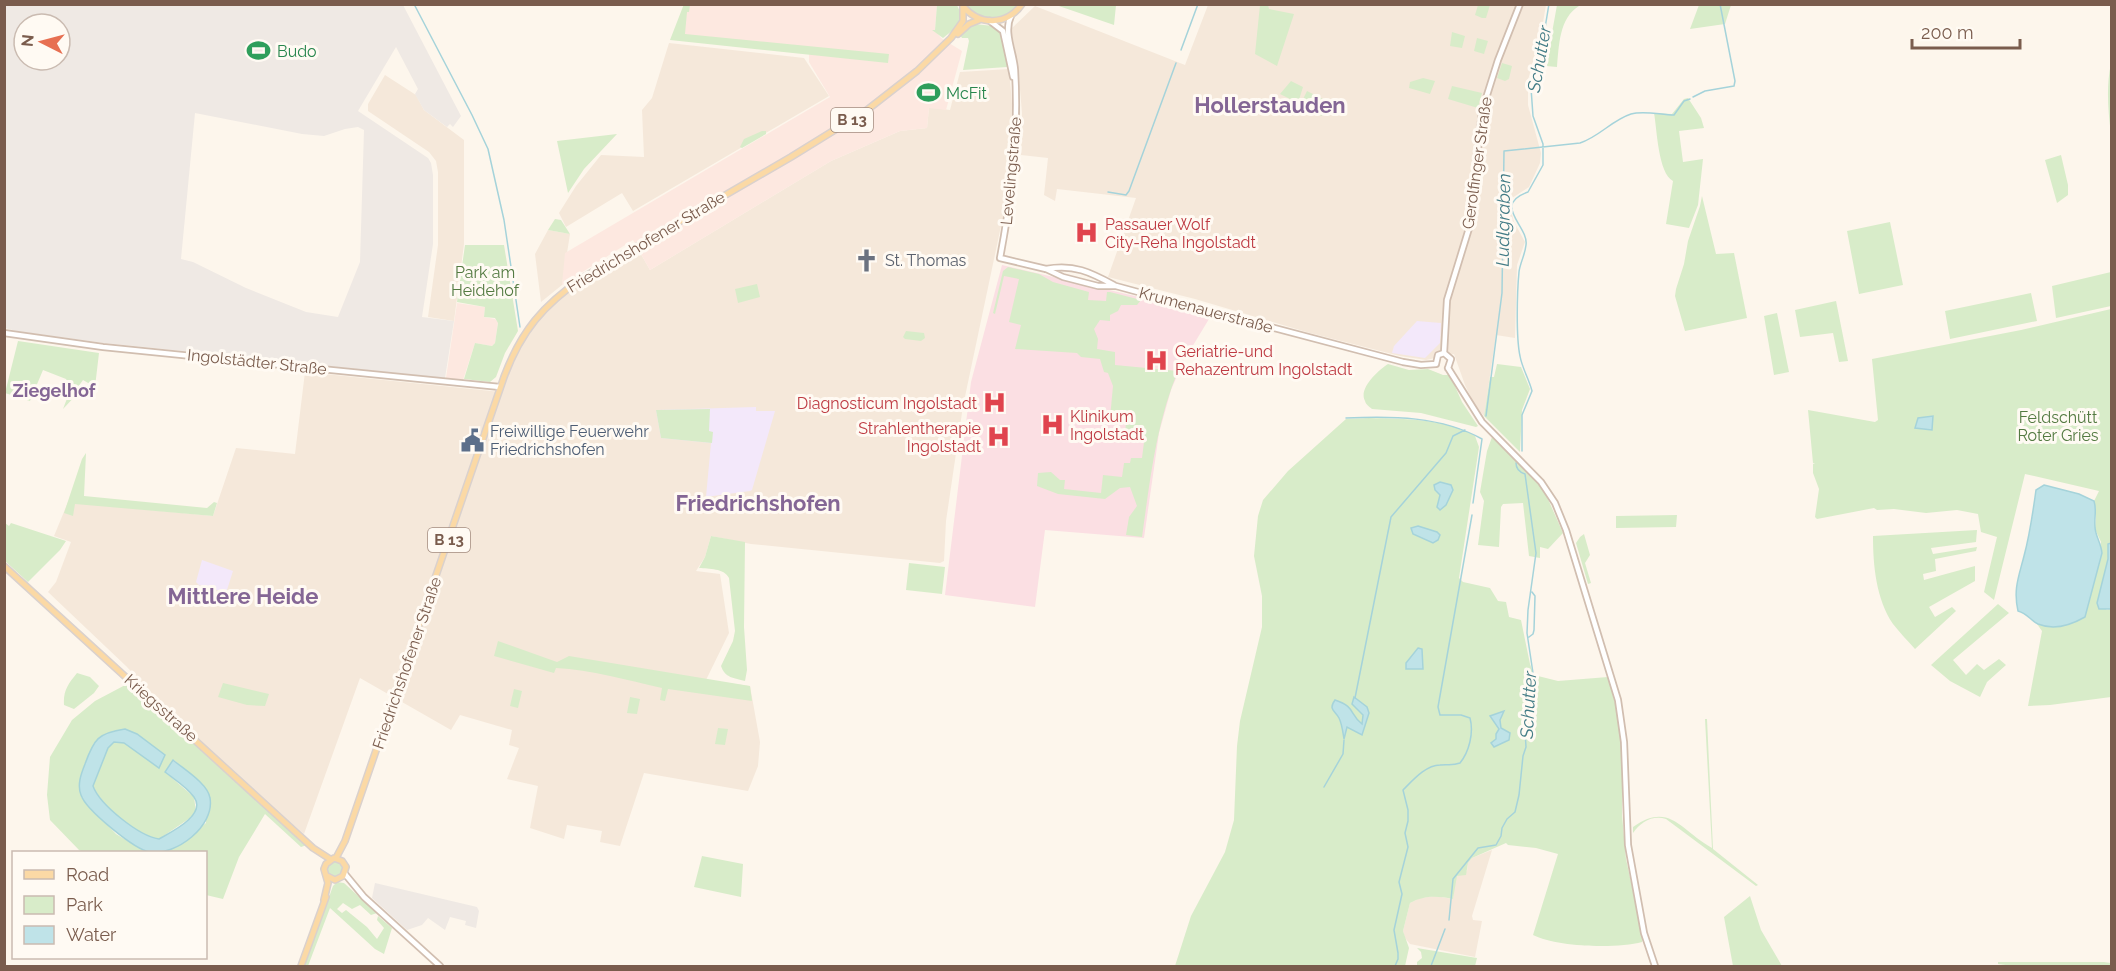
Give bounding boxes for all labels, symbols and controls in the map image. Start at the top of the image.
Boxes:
north arrow [12,12,72,72]
scale bar [1912,12,2020,50]
text: 200 m [1921,22,1974,43]
water label: Schutter [1523,23,1555,95]
text: N [17,33,38,48]
sports icon: Budo [246,38,272,64]
place label: Budo [277,42,317,61]
sports icon: McFit [915,80,941,106]
place label: McFit [946,84,988,103]
district label: Hollerstauden [1194,92,1346,118]
street label: Gerolfinger Straße [1458,96,1496,230]
road number: B 13 [831,108,873,132]
street label: Levelingstraße [997,116,1025,226]
water label: Ludlgraben [1492,173,1514,267]
street label: Friedrichshofener Straße [564,187,728,297]
place label: Passauer Wolf City-Reha Ingolstadt [1105,215,1257,252]
hospital icon: Passauer Wolf City-Reha Ingolstadt [1074,220,1100,246]
church icon: St. Thomas [854,247,880,273]
place label: St. Thomas [885,251,967,270]
park label: Park am Heidehof [451,263,520,300]
street label: Krumenauerstraße [1137,283,1275,337]
place label: Geriatrie-und Rehazentrum Ingolstadt [1175,342,1353,379]
street label: Ingolstädter Straße [186,345,328,379]
hospital icon: Geriatrie-und Rehazentrum Ingolstadt [1144,347,1170,373]
district label: Ziegelhof [13,380,97,401]
hospital icon: Diagnosticum Ingolstadt [982,390,1008,416]
place label: Diagnosticum Ingolstadt [797,394,978,413]
place label: Klinikum Ingolstadt [1070,407,1145,444]
park label: Feldschütt Roter Gries [2017,408,2099,445]
hospital icon: Klinikum Ingolstadt [1039,412,1065,438]
place label: Strahlentherapie Ingolstadt [858,419,982,456]
place label: Freiwillige Feuerwehr Friedrichshofen [490,422,649,459]
hospital icon: Strahlentherapie Ingolstadt [986,424,1012,450]
public building icon: Freiwillige Feuerwehr Friedrichshofen [459,427,485,453]
district label: Friedrichshofen [675,490,841,516]
road number: B 13 [428,528,470,552]
street label: Friedrichshofener Straße [369,574,445,752]
district label: Mittlere Heide [168,583,318,609]
street label: Kriegsstraße [120,670,202,746]
water label: Schutter [1516,670,1540,740]
legend [12,851,207,959]
text: Road [66,864,109,885]
text: Park [66,894,103,915]
text: Water [66,924,117,945]

